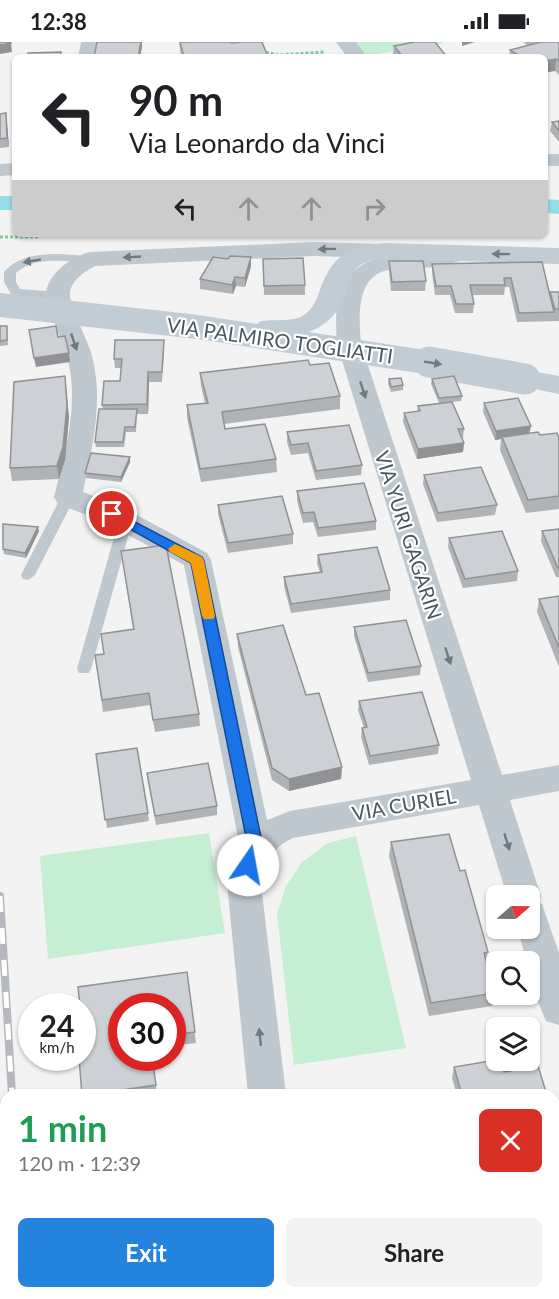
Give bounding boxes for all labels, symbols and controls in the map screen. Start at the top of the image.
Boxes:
text: 12:38 [30,8,87,35]
text: 90 m [129,75,223,125]
icon: left [30,78,108,156]
text: Via Leonardo da Vinci [129,126,385,159]
icon: left [169,192,202,225]
icon: ahead [232,192,265,225]
icon: ahead [295,192,328,225]
icon: right [358,192,391,225]
one-way arrow [317,244,336,254]
one-way arrow [491,250,510,259]
one-way arrow [122,252,141,261]
one-way arrow [22,257,41,266]
street label: VIA PALMIRO TOGLIATTI [165,312,395,368]
one-way arrow [69,333,79,351]
one-way arrow [423,358,442,367]
one-way arrow [358,381,368,399]
street label: VIA YURI GAGARIN [370,448,448,622]
pin [86,488,137,539]
icon: arrive [95,497,128,530]
one-way arrow [444,647,453,665]
street label: VIA CURIEL [350,783,458,825]
position arrow [216,833,280,897]
one-way arrow [503,833,512,851]
north arrow [486,885,540,939]
map controls [486,885,540,1071]
button: search [486,951,540,1005]
speed limit sign: 30 [108,993,186,1071]
text: 24 [40,1007,74,1043]
button: layers [486,1017,540,1071]
one-way arrow [255,1027,265,1046]
text: km/h [39,1038,75,1056]
text: 1 min [18,1106,107,1150]
button: close [479,1109,542,1172]
text: 120 m · 12:39 [18,1151,141,1175]
button: Exit [18,1218,274,1287]
button: Share [286,1218,542,1287]

